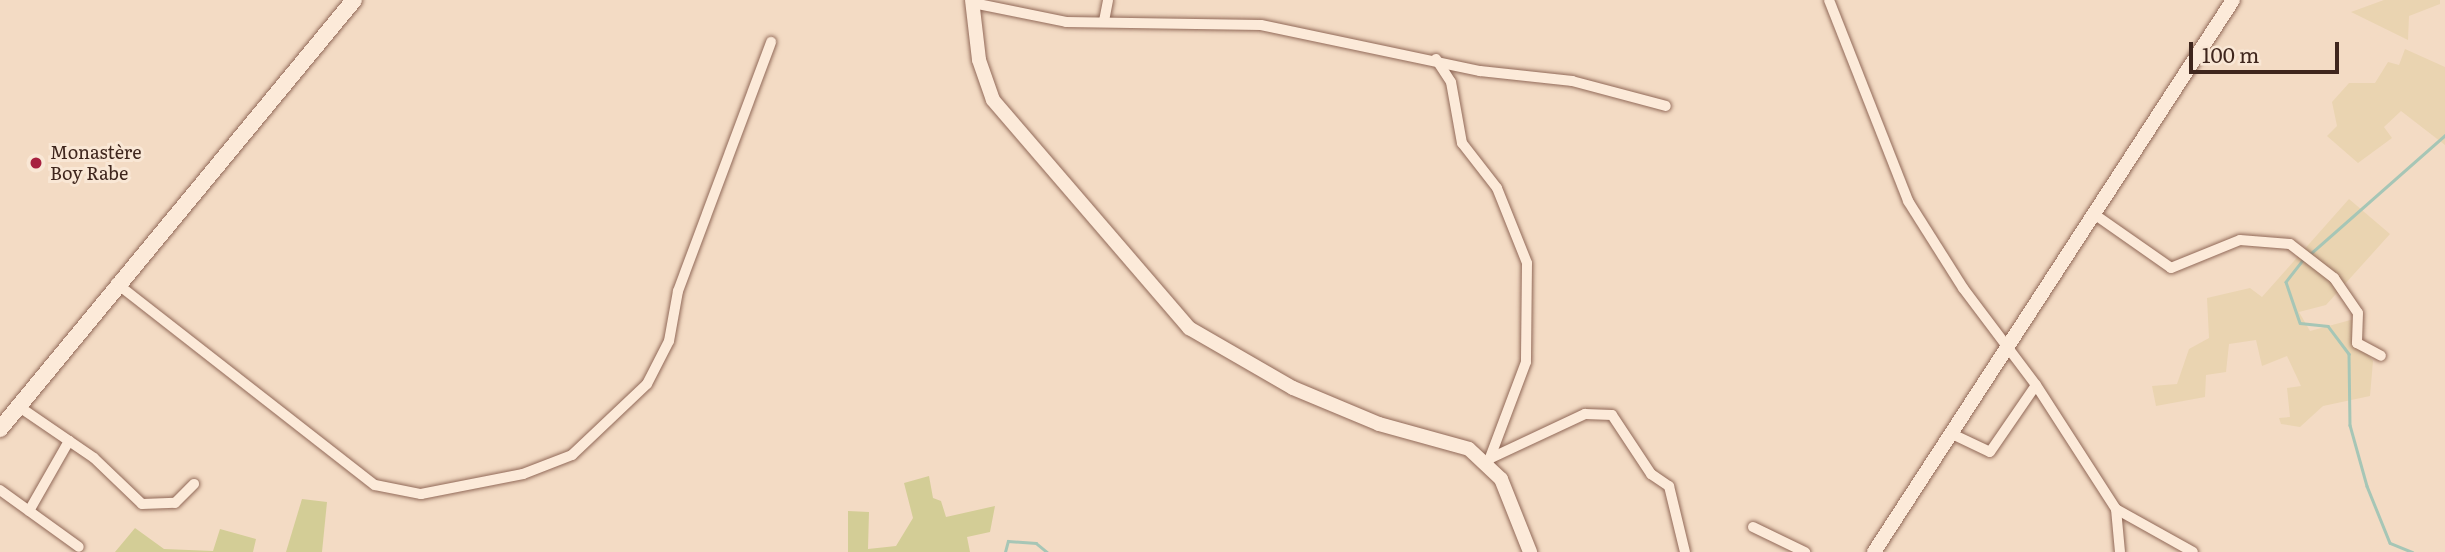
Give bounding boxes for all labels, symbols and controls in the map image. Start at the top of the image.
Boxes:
scale bar [2193,28,2344,72]
text: 100 m [2202,38,2259,69]
place label: Monastère Boy Rabe [50,142,141,184]
marker: Monastère Boy Rabe [28,155,44,171]

